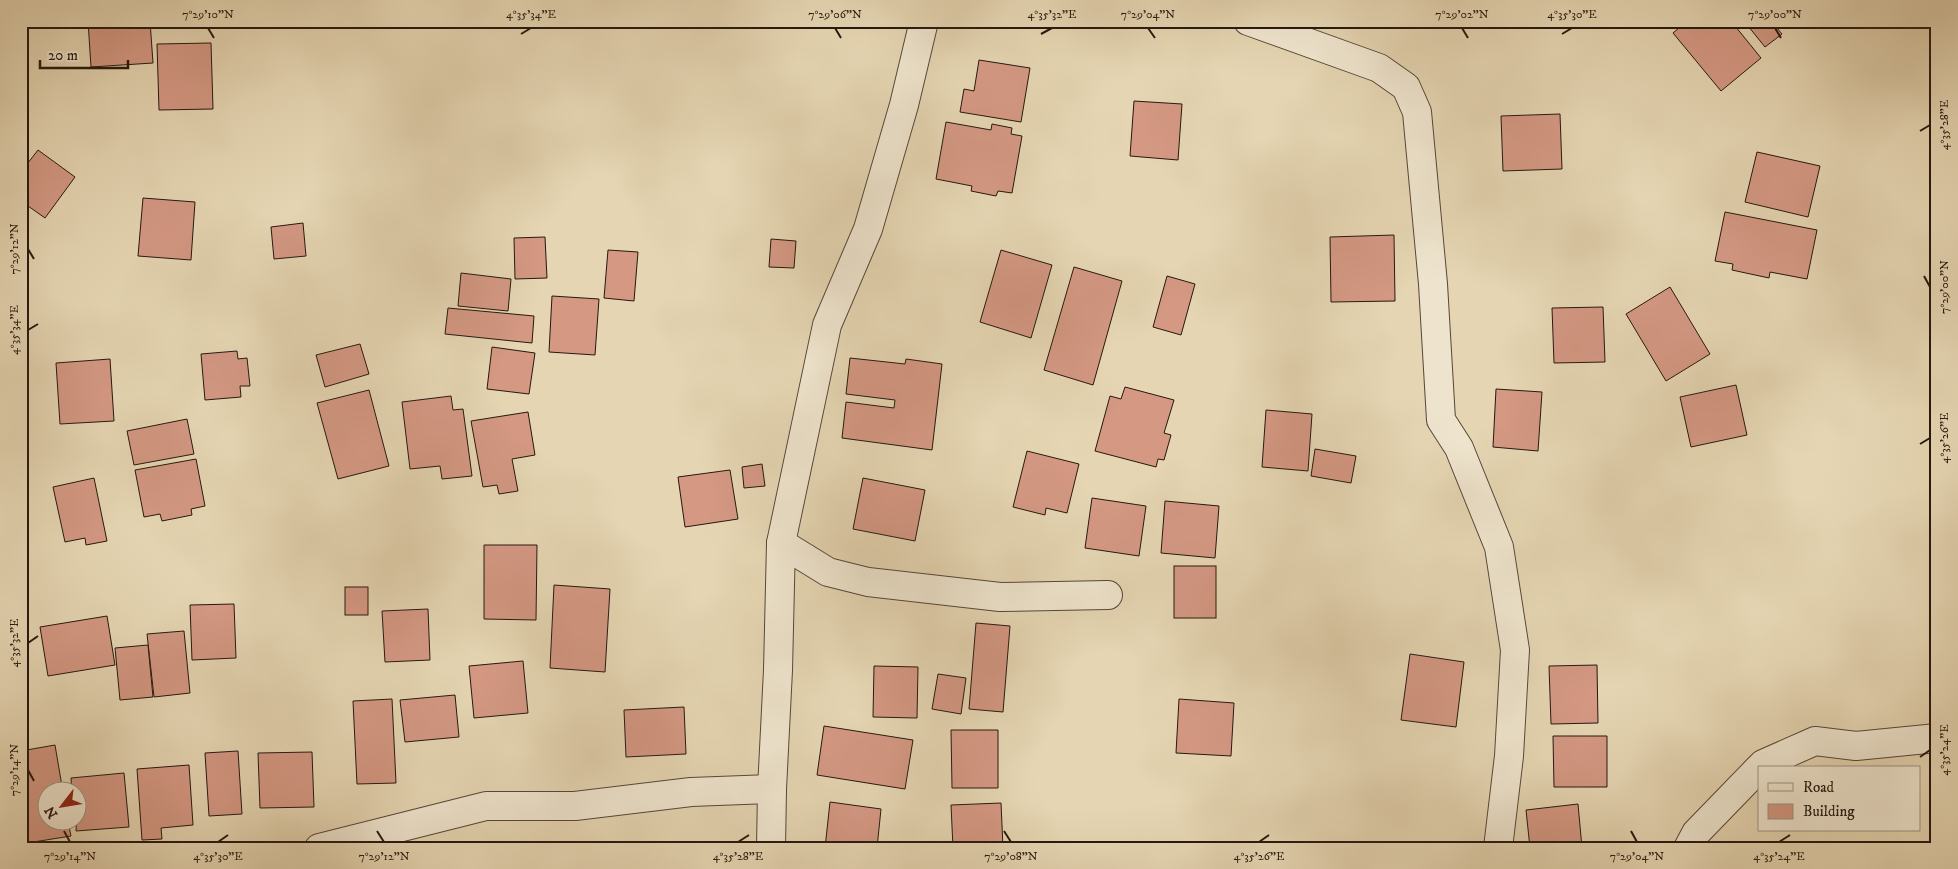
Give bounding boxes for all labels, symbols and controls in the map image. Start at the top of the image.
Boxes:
text: 7°29'10"N [182,7,234,22]
text: 4°35'34"E [506,7,557,22]
text: 7°29'06"N [808,7,862,22]
text: 4°35'32"E [1027,7,1077,22]
text: 7°29'04"N [1121,7,1175,22]
text: 7°29'02"N [1435,7,1489,22]
text: 4°35'30"E [1547,7,1597,22]
text: 7°29'00"N [1748,7,1802,22]
scale bar [40,38,128,70]
text: 20 m [48,46,78,65]
text: 4°35'28"E [1937,99,1952,150]
text: 7°29'12"N [7,223,22,275]
text: 7°29'00"N [1937,260,1952,314]
text: 4°35'34"E [7,304,22,355]
text: 4°35'26"E [1937,412,1952,463]
text: 4°35'32"E [7,618,22,668]
text: 4°35'24"E [1937,724,1952,776]
text: 7°29'14"N [7,744,22,796]
legend [1758,766,1920,832]
text: Road [1803,778,1835,797]
north arrow [38,782,88,832]
text: N [41,802,62,822]
text: Building [1803,802,1855,821]
text: 7°29'14"N [44,849,96,864]
text: 4°35'30"E [193,849,243,864]
text: 7°29'12"N [358,849,410,864]
text: 4°35'28"E [713,849,764,864]
text: 7°29'08"N [984,849,1038,864]
text: 4°35'26"E [1234,849,1285,864]
text: 7°29'04"N [1610,849,1664,864]
text: 4°35'24"E [1753,849,1805,864]

